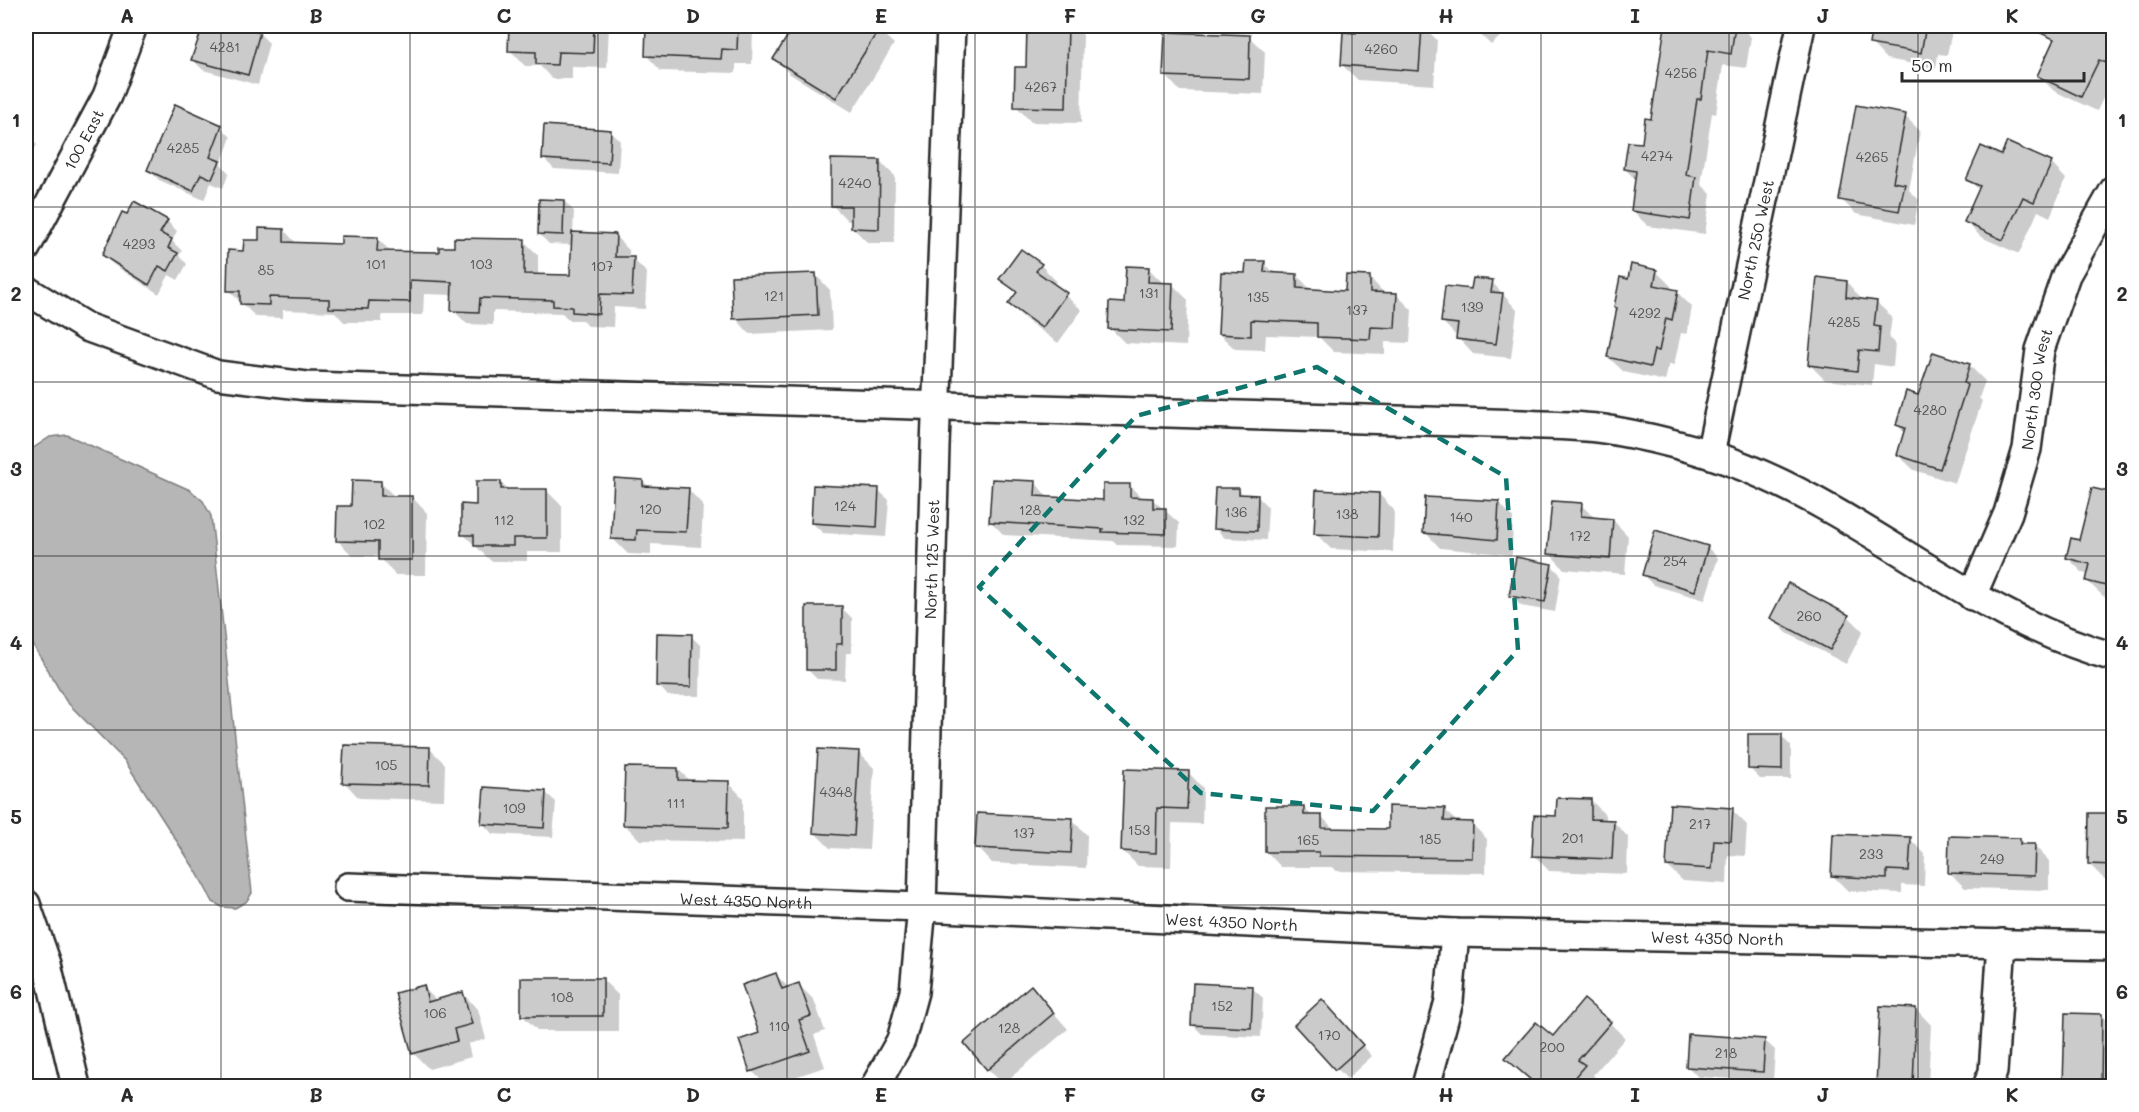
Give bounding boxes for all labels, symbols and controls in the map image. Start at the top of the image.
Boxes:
text: A [120,2,134,28]
text: B [309,2,323,28]
text: C [497,2,512,28]
text: D [686,2,700,28]
text: E [875,2,887,28]
text: F [1064,2,1077,28]
text: G [1250,2,1266,28]
text: H [1438,2,1454,28]
text: I [1630,2,1640,28]
text: J [1816,2,1830,28]
text: K [2005,2,2019,28]
house number: 4281 [210,37,240,56]
house number: 4260 [1364,39,1398,58]
scale bar [1902,45,2084,83]
text: 50 m [1911,53,1953,77]
house number: 4256 [1665,63,1697,82]
house number: 4267 [1025,77,1057,96]
street label: 100 East [59,105,108,173]
text: 1 [12,106,20,132]
text: 1 [2118,106,2126,132]
house number: 4285 [167,138,199,157]
house number: 4274 [1641,146,1674,165]
house number: 4265 [1856,147,1888,166]
house number: 4240 [839,173,872,192]
street label: North 250 West [1732,178,1778,302]
house number: 4293 [123,234,155,253]
house number: 101 [365,254,387,273]
house number: 103 [469,254,493,273]
house number: 107 [591,256,614,275]
house number: 85 [258,260,274,279]
text: 2 [10,280,22,306]
text: 2 [2116,280,2128,306]
house number: 131 [1139,283,1159,302]
house number: 121 [764,286,784,305]
house number: 135 [1247,287,1269,306]
house number: 139 [1461,297,1483,316]
house number: 137 [1346,300,1368,319]
house number: 4292 [1629,303,1661,322]
house number: 4285 [1828,312,1860,331]
street label: North 300 West [2016,325,2057,451]
house number: 4280 [1913,400,1947,419]
text: 3 [10,455,22,481]
text: 3 [2116,455,2128,481]
house number: 124 [834,496,857,515]
house number: 120 [639,499,662,518]
street label: North 125 West [919,499,943,619]
house number: 128 [1019,500,1041,519]
house number: 136 [1225,502,1247,521]
house number: 138 [1336,504,1358,523]
house number: 140 [1449,507,1473,526]
house number: 112 [494,510,514,529]
house number: 132 [1123,510,1145,529]
house number: 102 [363,514,385,533]
house number: 172 [1569,526,1591,545]
house number: 254 [1663,551,1688,570]
house number: 260 [1797,606,1822,625]
text: 4 [10,629,23,655]
text: 4 [2116,629,2129,655]
house number: 105 [374,755,398,774]
house number: 4348 [819,782,853,801]
house number: 111 [667,793,685,812]
house number: 109 [502,798,526,817]
text: 5 [10,803,22,829]
text: 5 [2116,803,2128,829]
house number: 217 [1689,814,1711,833]
house number: 153 [1128,820,1150,839]
house number: 137 [1013,823,1035,842]
house number: 201 [1562,828,1584,847]
house number: 185 [1419,829,1441,848]
house number: 165 [1297,830,1319,849]
house number: 233 [1859,844,1883,863]
house number: 249 [1980,849,2004,868]
street label: West 4350 North [679,888,812,913]
street label: West 4350 North [1165,908,1298,935]
street label: West 4350 North [1651,926,1783,949]
text: 6 [10,978,22,1004]
text: 6 [2116,978,2128,1004]
house number: 108 [550,987,574,1006]
house number: 152 [1211,996,1233,1015]
house number: 106 [423,1003,447,1022]
house number: 110 [768,1016,790,1035]
house number: 128 [998,1018,1020,1037]
house number: 170 [1318,1025,1341,1044]
house number: 200 [1539,1037,1565,1056]
house number: 218 [1715,1043,1737,1062]
text: A [120,1081,134,1107]
text: B [309,1081,323,1107]
text: C [497,1081,512,1107]
text: D [686,1081,700,1107]
text: E [875,1081,887,1107]
text: F [1064,1081,1077,1107]
text: G [1250,1081,1266,1107]
text: H [1438,1081,1454,1107]
text: I [1630,1081,1640,1107]
text: J [1816,1081,1830,1107]
text: K [2005,1081,2019,1107]

